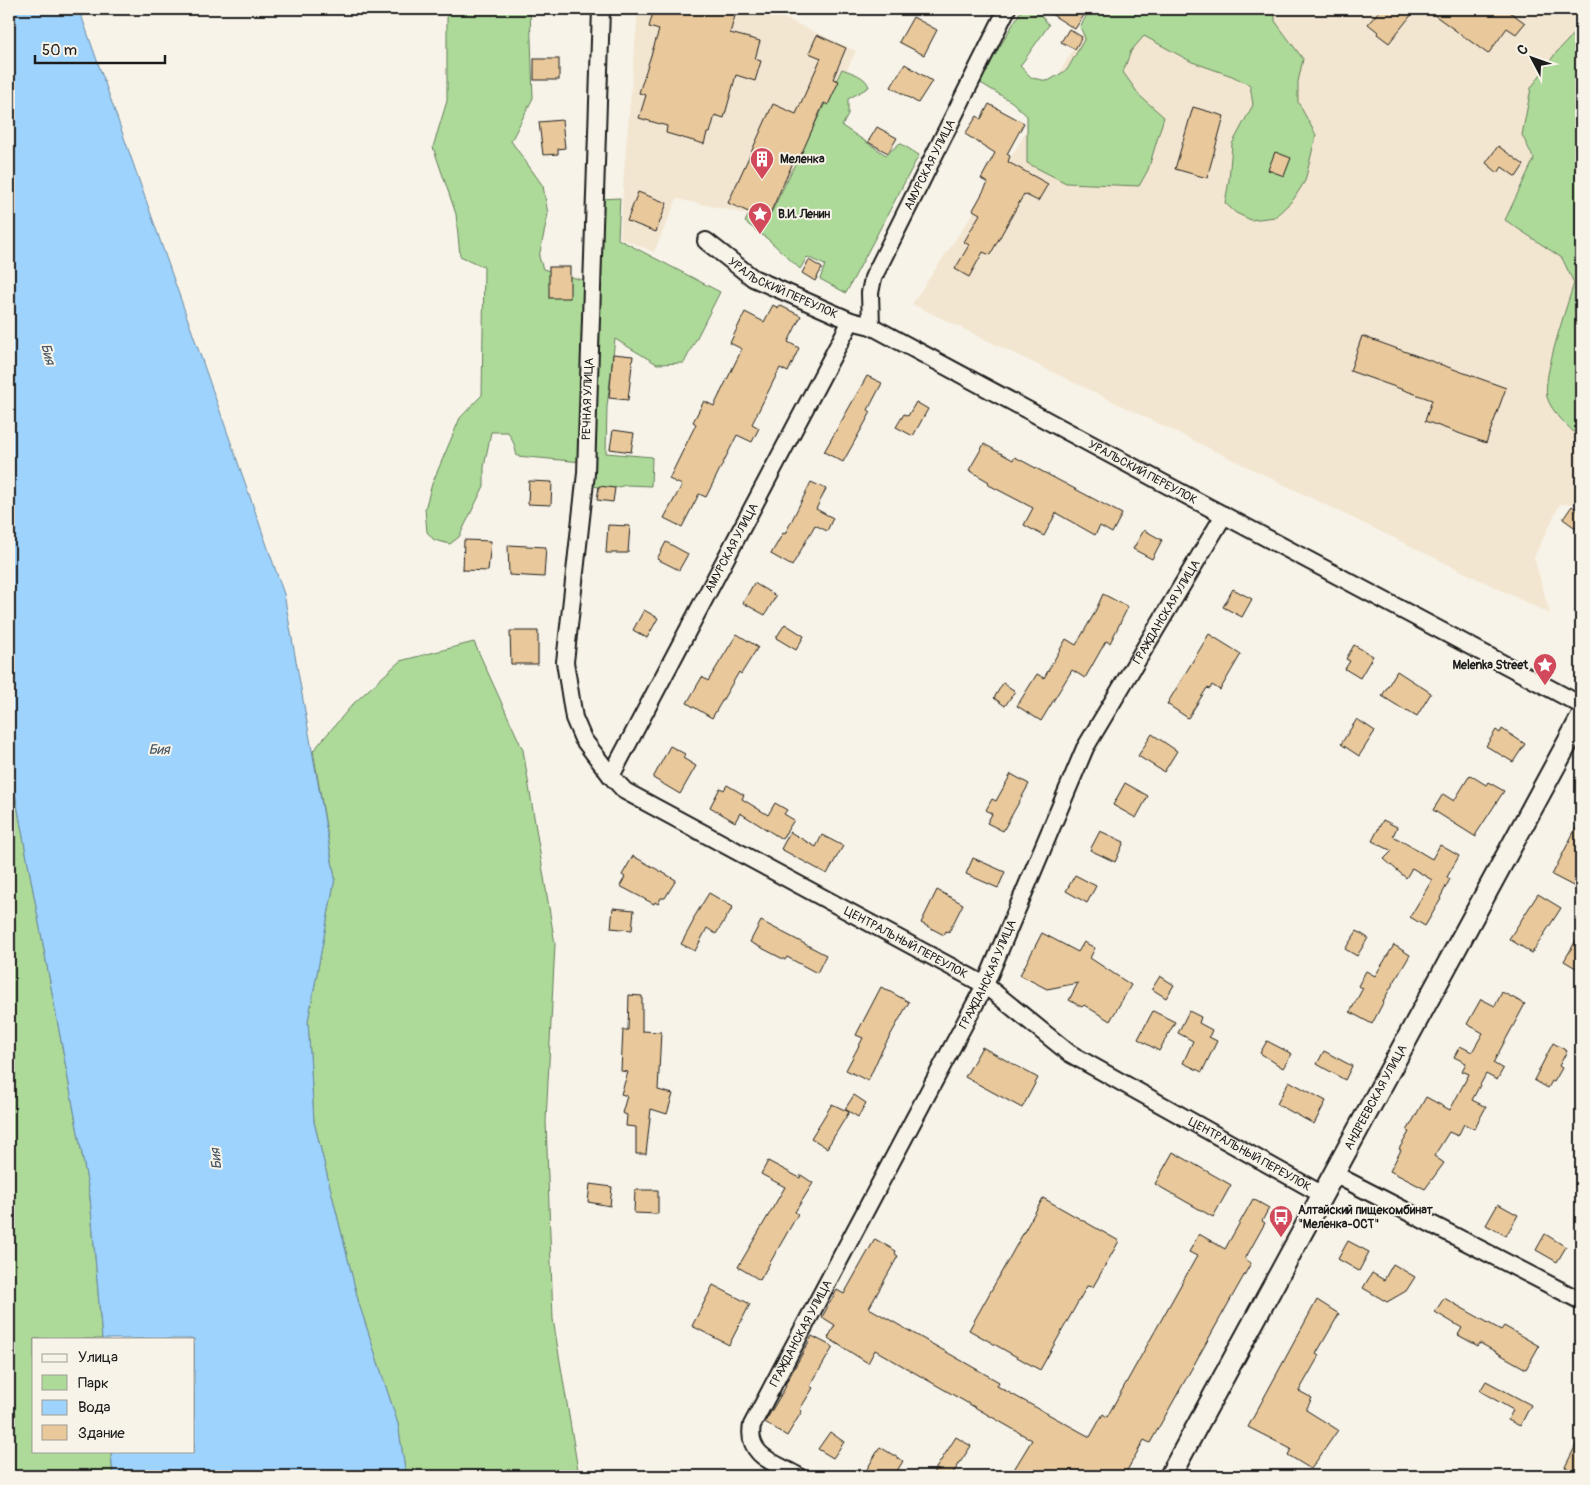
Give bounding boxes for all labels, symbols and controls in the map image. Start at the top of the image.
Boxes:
scale bar [35,32,165,64]
north arrow [1508,32,1558,82]
text: 50 m [42,41,77,60]
text: С [1513,41,1532,59]
street label: АМУРСКАЯ УЛИЦА [901,117,958,212]
building icon: Меленка [749,146,775,180]
place label: Меленка [780,152,825,167]
place icon: В.И. Ленин [747,201,773,235]
place label: В.И. Ленин [778,207,830,222]
street label: УРАЛЬСКИЙ ПЕРЕУЛОК [725,254,840,322]
water label: Бия [37,342,59,368]
street label: РЕЧНАЯ УЛИЦА [579,357,597,440]
street label: УРАЛЬСКИЙ ПЕРЕУЛОК [1086,437,1200,507]
street label: АМУРСКАЯ УЛИЦА [702,500,761,595]
street label: ГРАЖДАНСКАЯ УЛИЦА [1129,557,1203,667]
place icon: Melenka Street [1532,652,1558,686]
place label: Melenka Street [1452,658,1529,673]
water label: Бия [148,741,171,758]
street label: ЦЕНТРАЛЬНЫЙ ПЕРЕУЛОК [842,903,970,982]
street label: ГРАЖДАНСКАЯ УЛИЦА [956,917,1019,1031]
street label: АНДРЕЕВСКАЯ УЛИЦА [1341,1042,1410,1152]
street label: ЦЕНТРАЛЬНЫЙ ПЕРЕУЛОК [1186,1114,1314,1194]
water label: Бия [206,1146,226,1170]
place label: Алтайский пищекомбинат "Меленка-ОСТ" [1298,1203,1434,1232]
bus stop icon: Алтайский пищекомбинат "Меленка-ОСТ" [1268,1204,1294,1238]
street label: ГРАЖДАНСКАЯ УЛИЦА [766,1277,835,1389]
legend [32,1338,195,1452]
text: Улица [78,1348,118,1367]
text: Парк [78,1374,109,1393]
text: Вода [78,1398,111,1417]
text: Здание [78,1424,125,1443]

